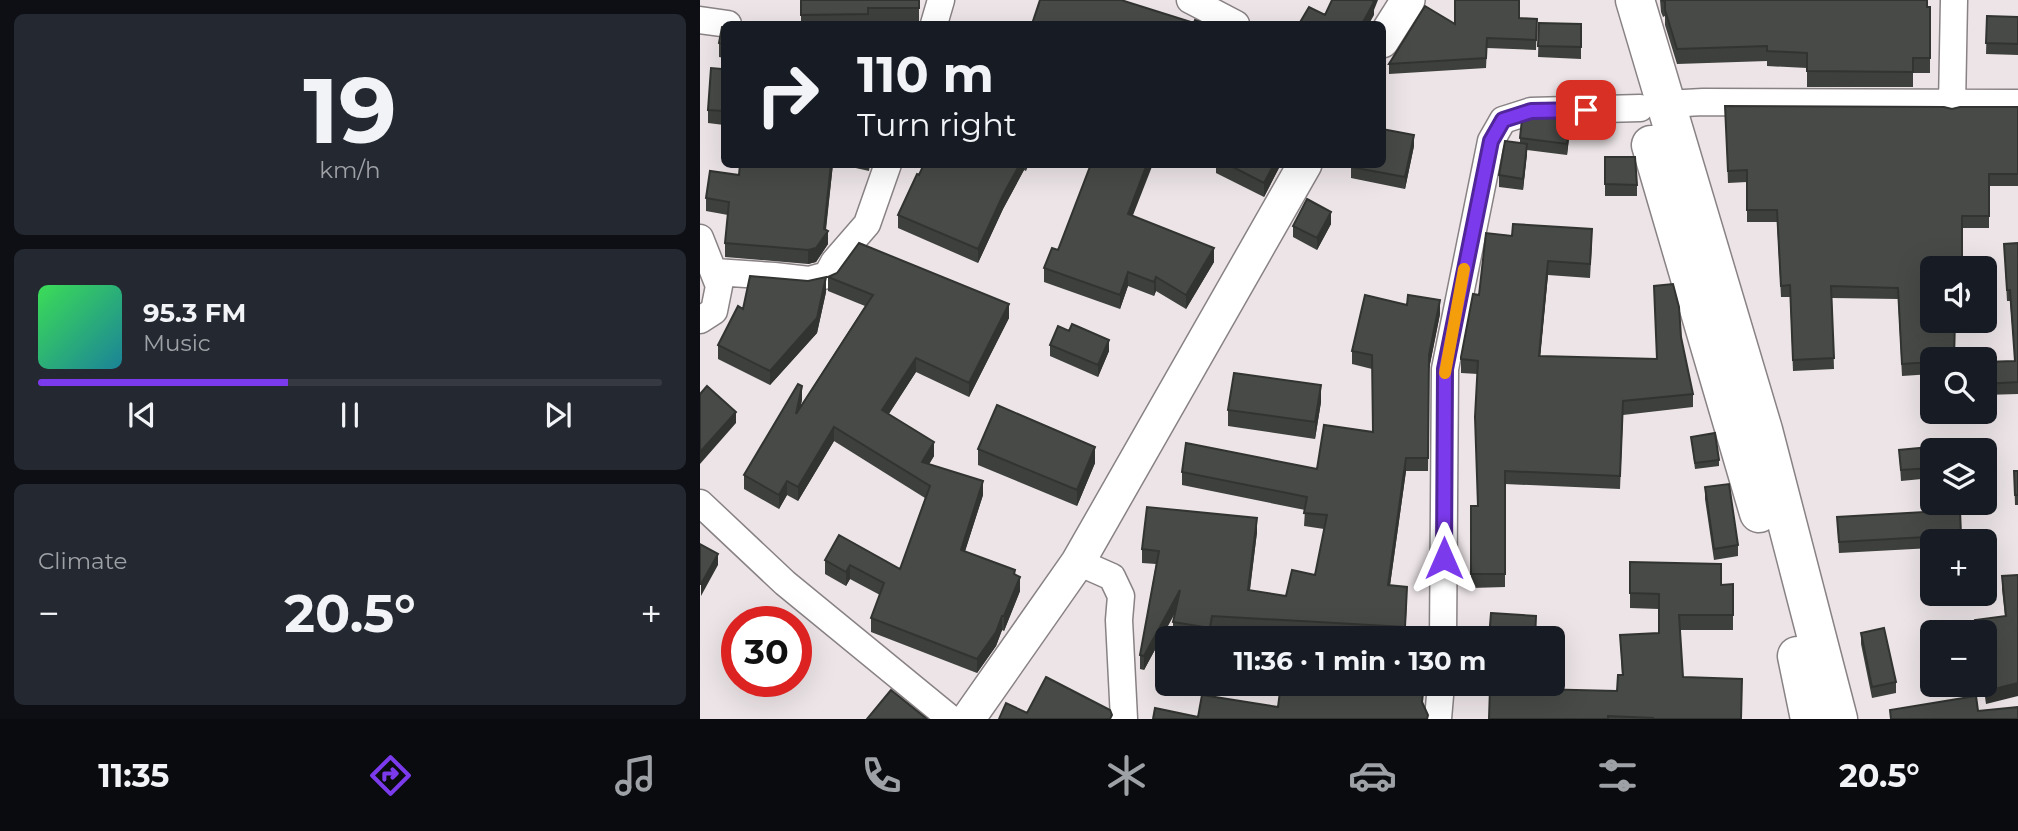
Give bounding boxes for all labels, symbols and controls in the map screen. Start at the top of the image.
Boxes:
text: 110 m [857,45,994,104]
icon: right [742,49,833,140]
text: 19 [303,55,397,166]
pin [1556,80,1616,140]
icon: arrive [1567,91,1605,129]
text: Turn right [857,105,1017,144]
text: km/h [319,156,381,184]
map controls [1920,256,1997,697]
button: sound [1920,256,1997,333]
text: 95.3 FM [143,297,246,329]
text: Music [143,329,211,357]
button: search [1920,347,1997,424]
icon: previous [123,396,161,434]
icon: pause [331,396,369,434]
icon: next [539,396,577,434]
button: layers [1920,438,1997,515]
position arrow [1407,521,1481,595]
button: + [1920,529,1997,606]
text: Climate [38,547,127,575]
text: 20.5° [284,582,416,645]
text: − [38,590,60,637]
text: + [640,590,662,637]
speed limit sign: 30 [721,606,812,697]
button: − [1920,620,1997,697]
text: 11:36 · 1 min · 130 m [1234,645,1486,677]
icon: directions [366,751,415,800]
icon: music [611,751,660,800]
icon: phone [857,751,906,800]
icon: climate [1102,751,1151,800]
icon: car [1348,751,1397,800]
icon: filters [1593,751,1642,800]
text: 11:35 [98,756,169,795]
text: 20.5° [1839,756,1920,795]

